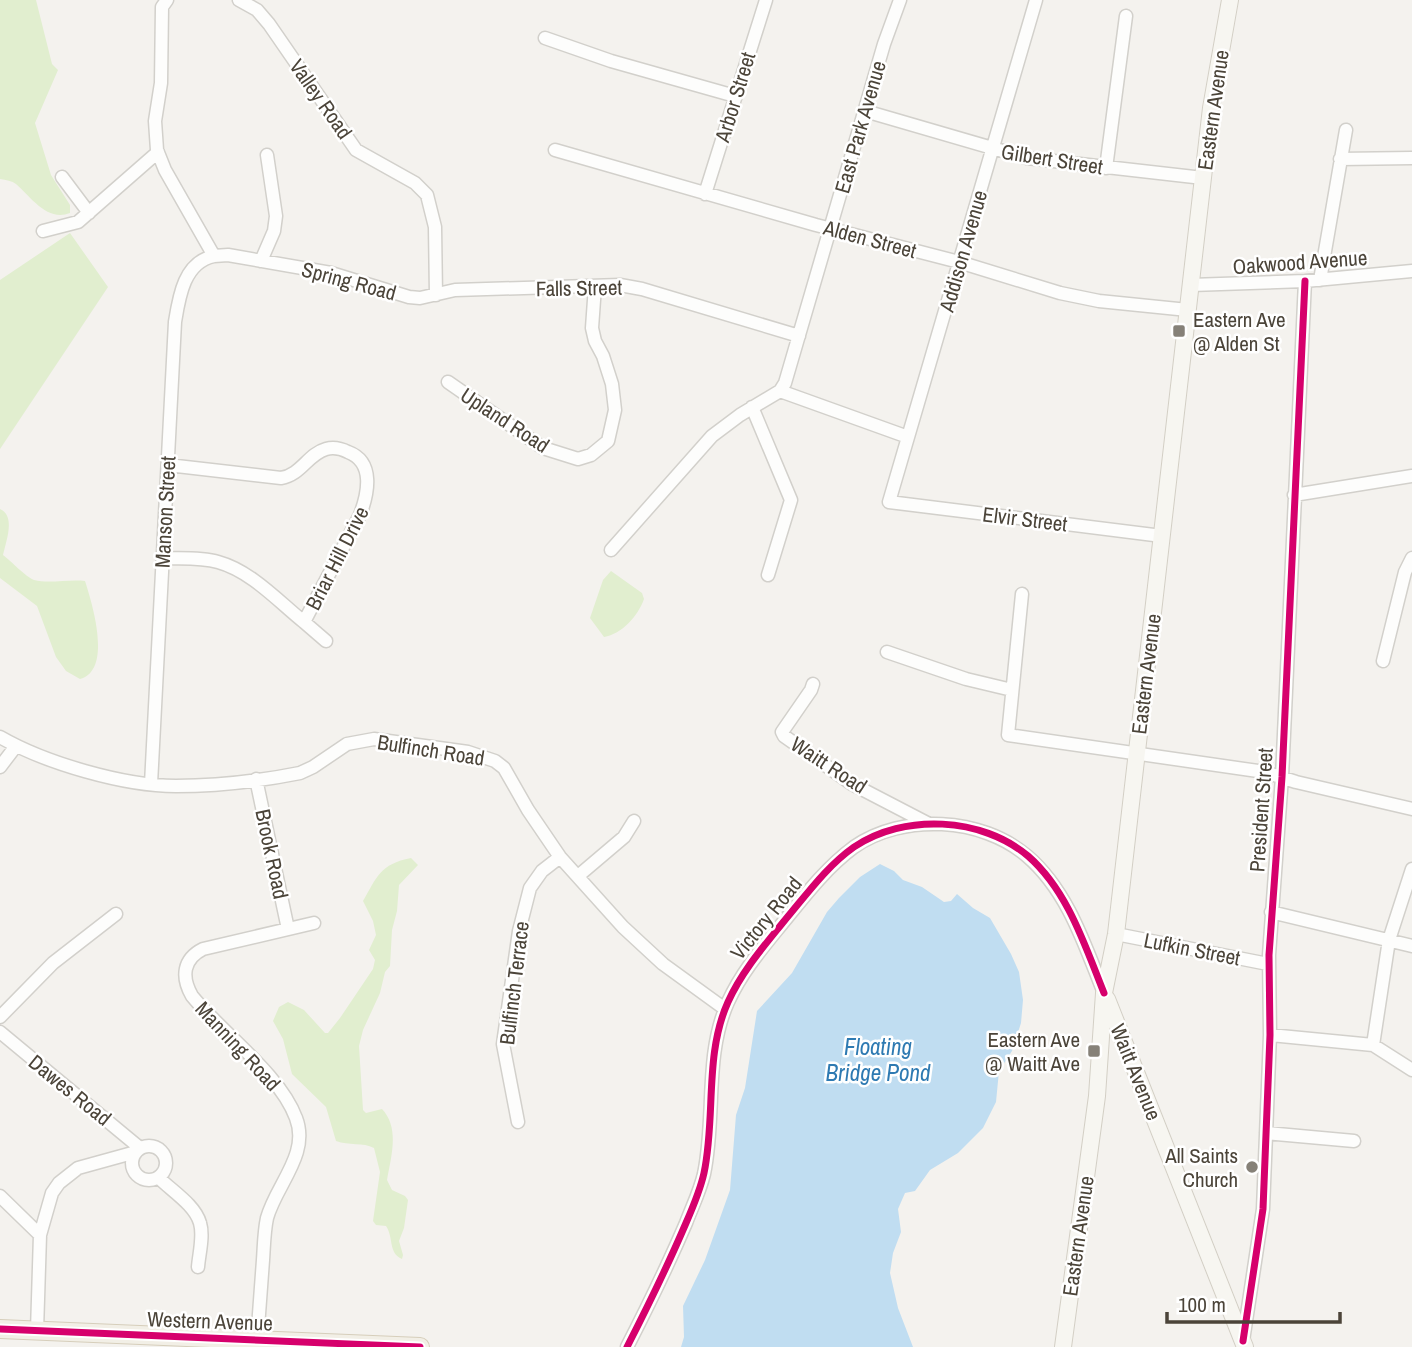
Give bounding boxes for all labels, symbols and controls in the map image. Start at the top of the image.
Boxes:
street label: Arbor Street [707,48,762,147]
street label: Eastern Avenue [1190,48,1236,172]
street label: Valley Road [283,53,359,145]
street label: East Park Avenue [827,57,893,197]
street label: Gilbert Street [999,137,1105,181]
street label: Addison Avenue [932,187,994,316]
street label: Alden Street [820,212,920,265]
street label: Oakwood Avenue [1232,243,1368,281]
street label: Spring Road [299,254,399,308]
street label: Falls Street [536,273,623,303]
place label: Eastern Ave @ Alden St [1193,305,1286,358]
marker: Eastern Ave @ Alden St [1171,323,1187,339]
street label: Upland Road [455,380,555,460]
street label: Manson Street [148,455,182,569]
street label: Elvir Street [981,499,1069,539]
street label: Briar Hill Drive [298,501,376,615]
street label: Eastern Avenue [1124,612,1168,736]
street label: Bulfinch Road [375,727,487,773]
street label: Waitt Road [785,730,873,800]
street label: President Street [1242,747,1280,873]
street label: Brook Road [248,807,296,901]
street label: Victory Road [724,870,808,966]
street label: Bulfinch Terrace [492,920,536,1046]
street label: Lufkin Street [1141,925,1243,973]
street label: Manning Road [189,995,287,1097]
street label: Waitt Avenue [1104,1020,1168,1124]
place label: Eastern Ave @ Waitt Ave [985,1025,1080,1078]
water label: Floating Bridge Pond [826,1031,931,1088]
marker: Eastern Ave @ Waitt Ave [1086,1043,1102,1059]
street label: Dawes Road [23,1048,117,1132]
place label: All Saints Church [1164,1141,1238,1194]
marker: All Saints Church [1244,1159,1260,1175]
street label: Eastern Avenue [1055,1174,1101,1298]
scale bar [1167,1280,1340,1324]
text: 100 m [1178,1290,1226,1319]
street label: Western Avenue [147,1304,273,1338]

